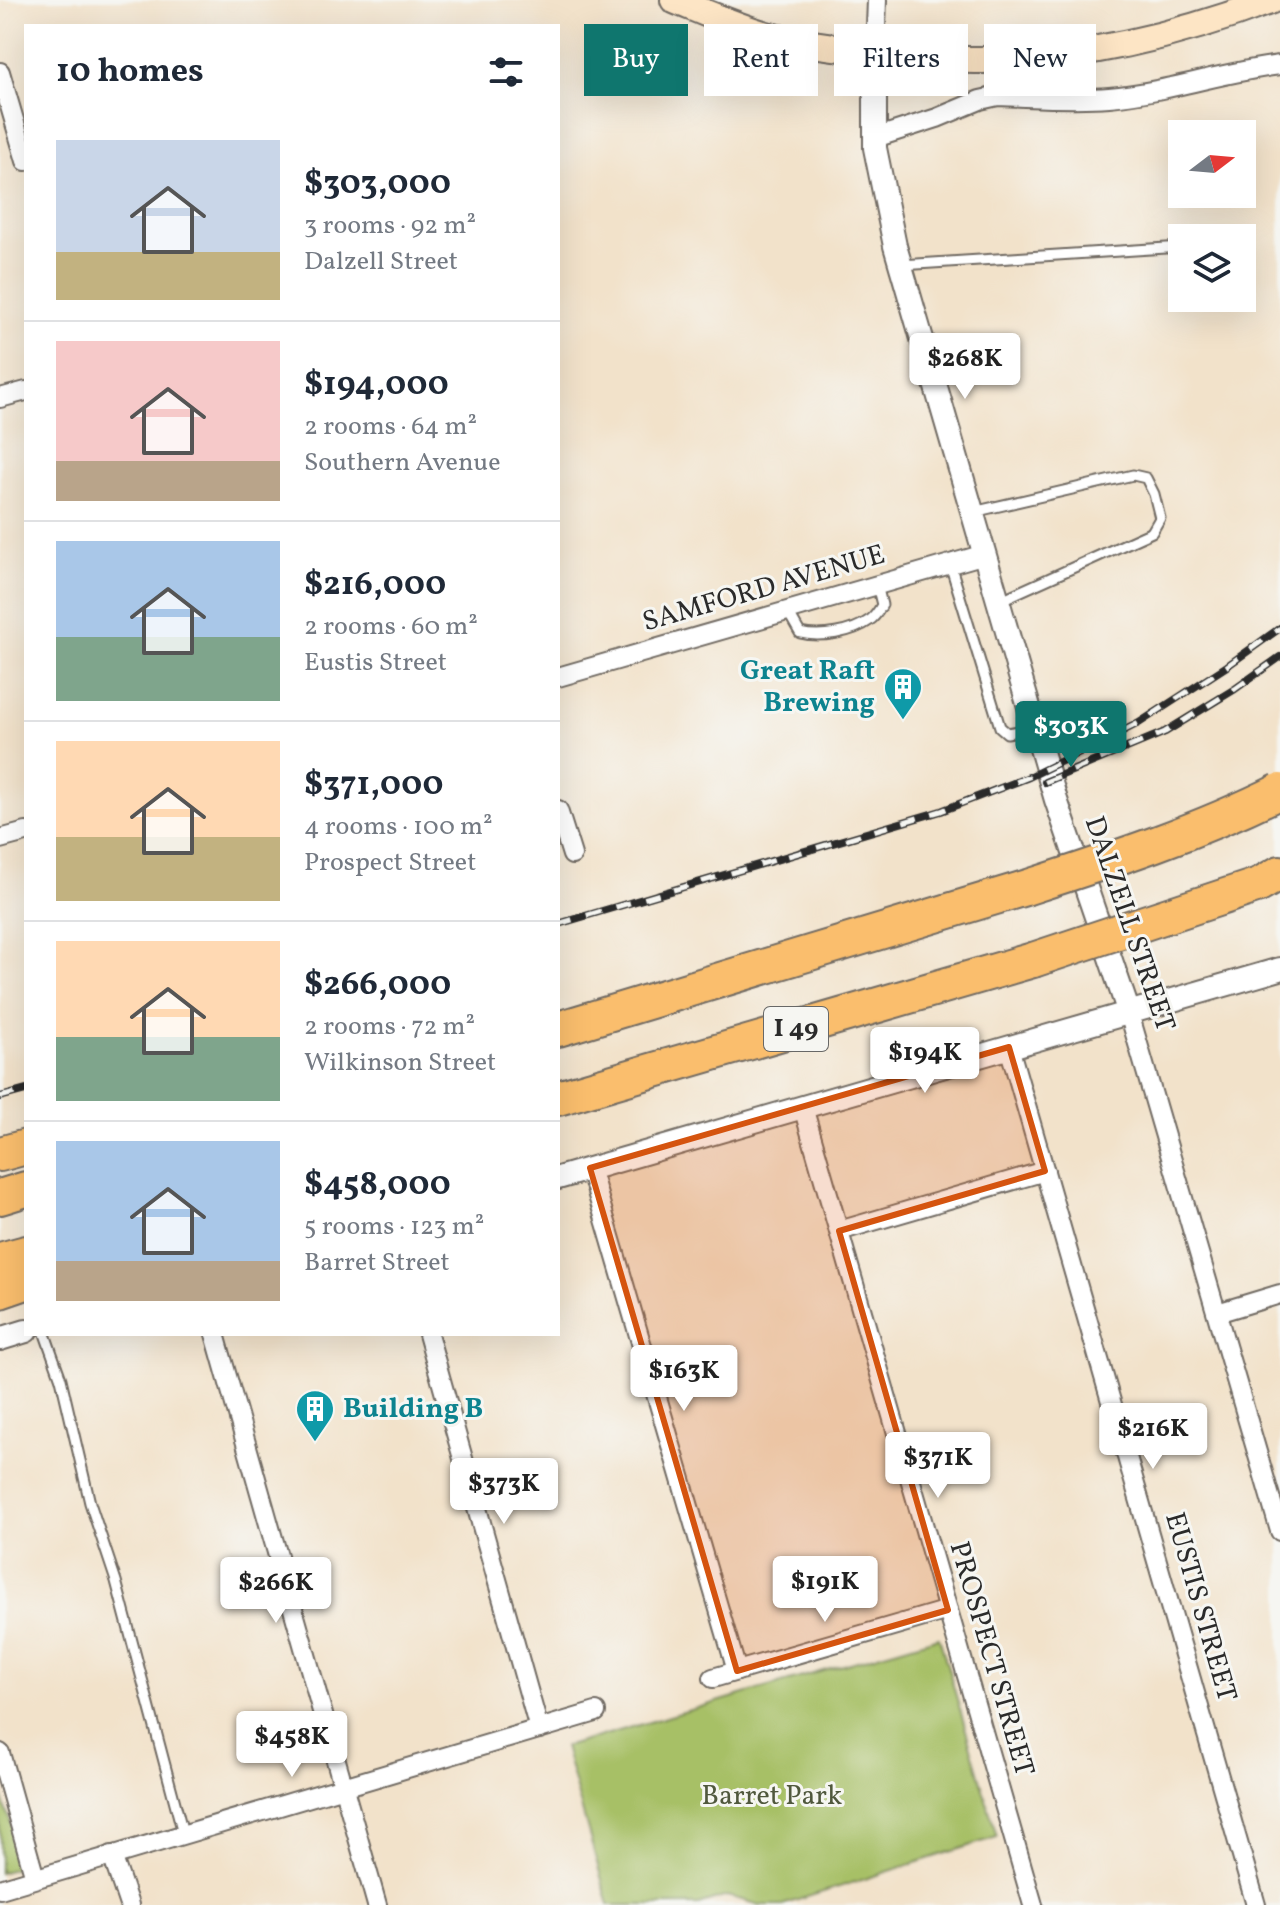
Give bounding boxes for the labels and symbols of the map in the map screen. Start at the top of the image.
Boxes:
north arrow [1168,120,1256,208]
pin: $268K [909,333,1021,401]
street label: SAMFORD AVENUE [638,536,890,642]
place label: Great Raft Brewing [740,652,875,723]
building icon: Great Raft Brewing [882,666,924,721]
pin: $303K [1015,701,1127,769]
street label: DALZELL STREET [1074,811,1184,1037]
road number: I 49 [764,1007,828,1051]
pin: $194K [869,1027,981,1095]
pin: $163K [628,1345,740,1413]
building icon: Building B [294,1388,336,1443]
place label: Building B [343,1390,483,1429]
pin: $216K [1097,1403,1209,1471]
pin: $371K [882,1432,994,1500]
pin: $373K [448,1458,560,1526]
street label: EUSTIS STREET [1154,1508,1246,1706]
street label: PROSPECT STREET [939,1537,1043,1781]
pin: $191K [769,1556,881,1624]
pin: $266K [220,1557,332,1625]
pin: $458K [236,1711,348,1779]
park label: Barret Park [702,1777,842,1816]

